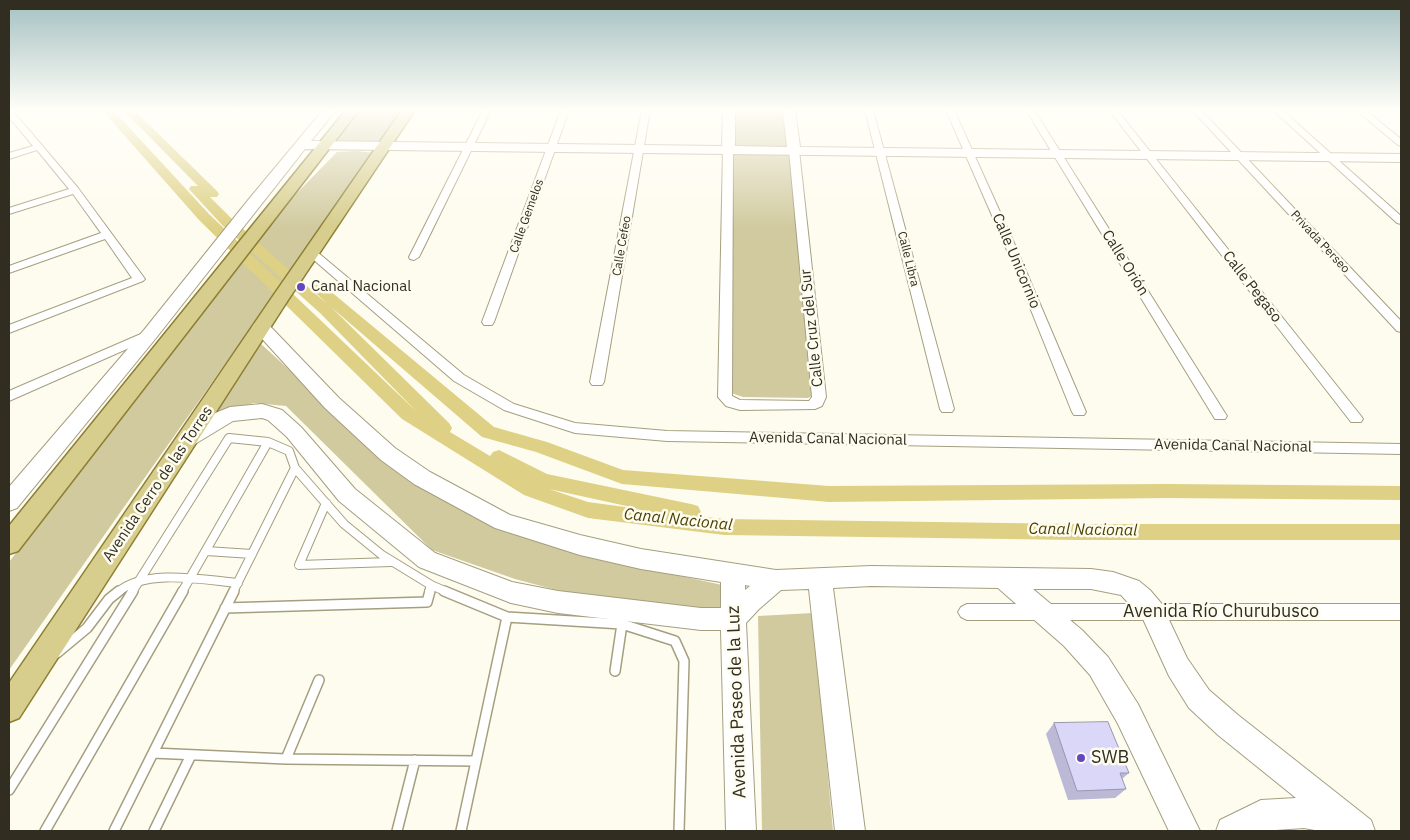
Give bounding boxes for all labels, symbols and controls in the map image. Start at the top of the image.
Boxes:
street label: Calle Gemelos [507,177,547,255]
street label: Privada Perseo [1287,208,1353,276]
street label: Calle Unicornio [988,211,1044,311]
street label: Calle Cefeo [610,215,634,277]
street label: Calle Orión [1098,227,1152,299]
street label: Calle Libra [894,230,922,288]
street label: Calle Pegaso [1218,248,1286,326]
street label: Calle Cruz del Sur [797,268,827,388]
place label: Canal Nacional [311,278,411,296]
marker: Canal Nacional [295,281,307,293]
street label: Avenida Cerro de las Torres [99,403,217,565]
street label: Avenida Canal Nacional [749,429,907,449]
street label: Avenida Canal Nacional [1154,436,1312,456]
water label: Canal Nacional [623,505,733,535]
water label: Canal Nacional [1028,519,1138,541]
street label: Avenida Río Churubusco [1123,601,1319,623]
street label: Avenida Paseo de la Luz [723,605,751,799]
place label: SWB [1091,747,1129,769]
marker: SWB [1075,752,1087,764]

